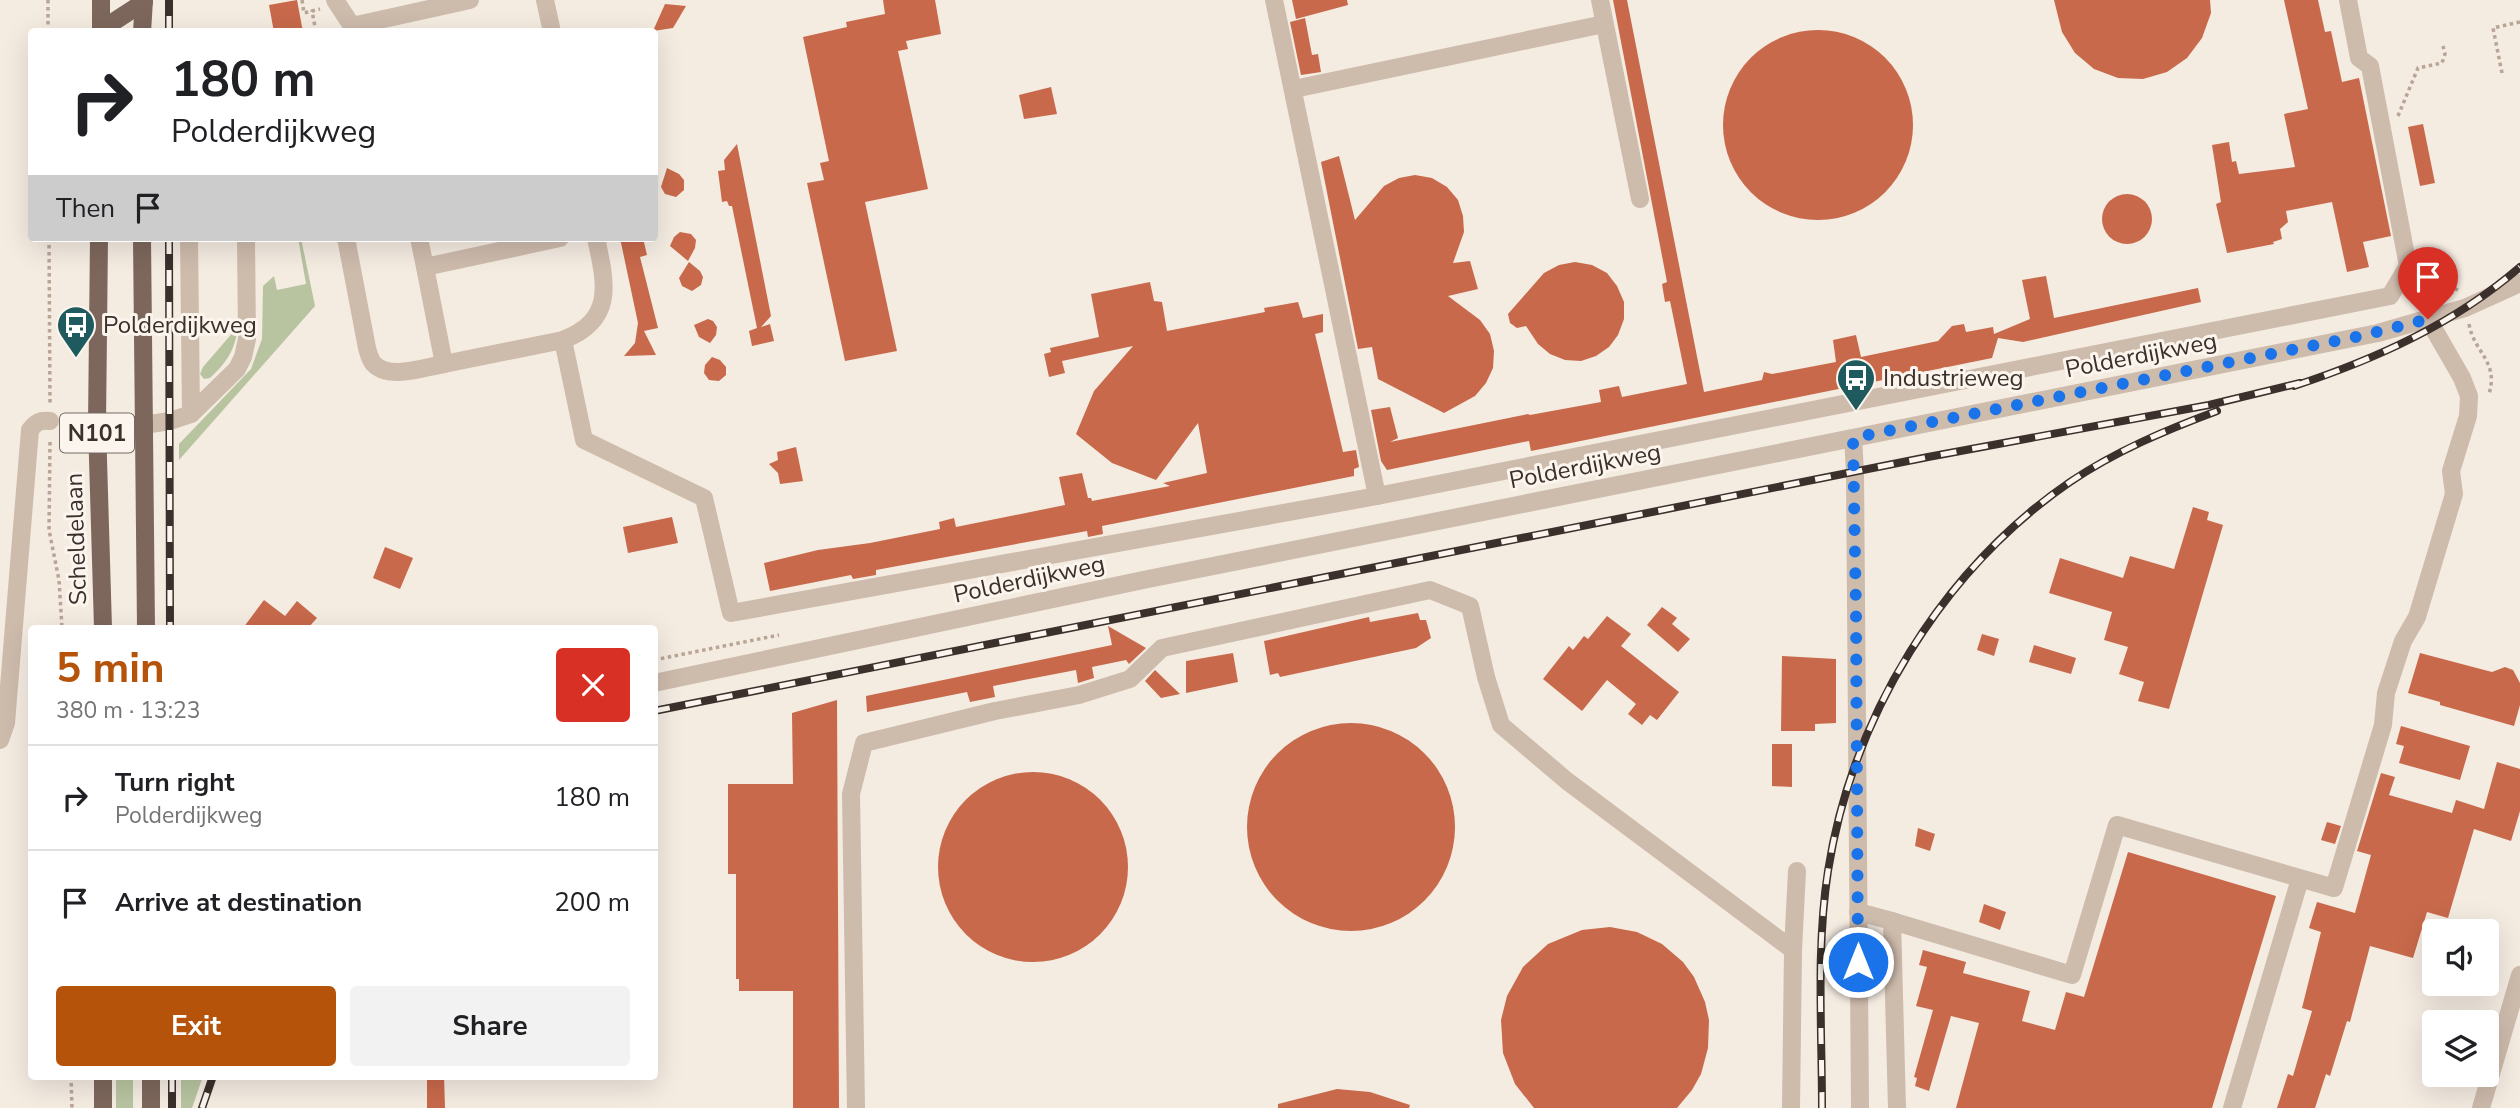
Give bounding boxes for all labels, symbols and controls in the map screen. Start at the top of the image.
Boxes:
text: 180 m [171,46,315,113]
icon: right [56,56,147,147]
text: Polderdijkweg [171,110,376,153]
icon: arrive [129,189,167,227]
text: Then [56,191,115,226]
pin [2398,247,2458,319]
icon: arrive [2409,258,2447,296]
bus stop icon: Polderdijkweg [55,304,97,359]
place label: Polderdijkweg [103,309,257,341]
street label: Polderdijkweg [2062,325,2220,385]
bus stop icon: Industrieweg [1835,357,1877,412]
place label: Industrieweg [1883,362,2024,394]
road number: N101 [60,414,134,452]
street label: Polderdijkweg [1506,436,1664,496]
street label: Scheldelaan [58,472,94,606]
street label: Polderdijkweg [950,547,1108,611]
text: 5 min [56,640,165,697]
button: close [556,648,630,722]
text: 380 m · 13:23 [56,695,201,726]
text: Turn right [115,765,234,800]
icon: right [56,779,94,817]
text: 180 m [554,780,630,815]
text: Polderdijkweg [115,800,262,831]
icon: arrive [56,884,94,922]
text: Arrive at destination [115,885,362,920]
text: 200 m [554,885,630,920]
map controls [2422,919,2499,1087]
button: sound [2422,919,2499,996]
position arrow [1821,925,1895,999]
button: Exit [56,986,336,1066]
button: Share [350,986,630,1066]
button: layers [2422,1010,2499,1087]

